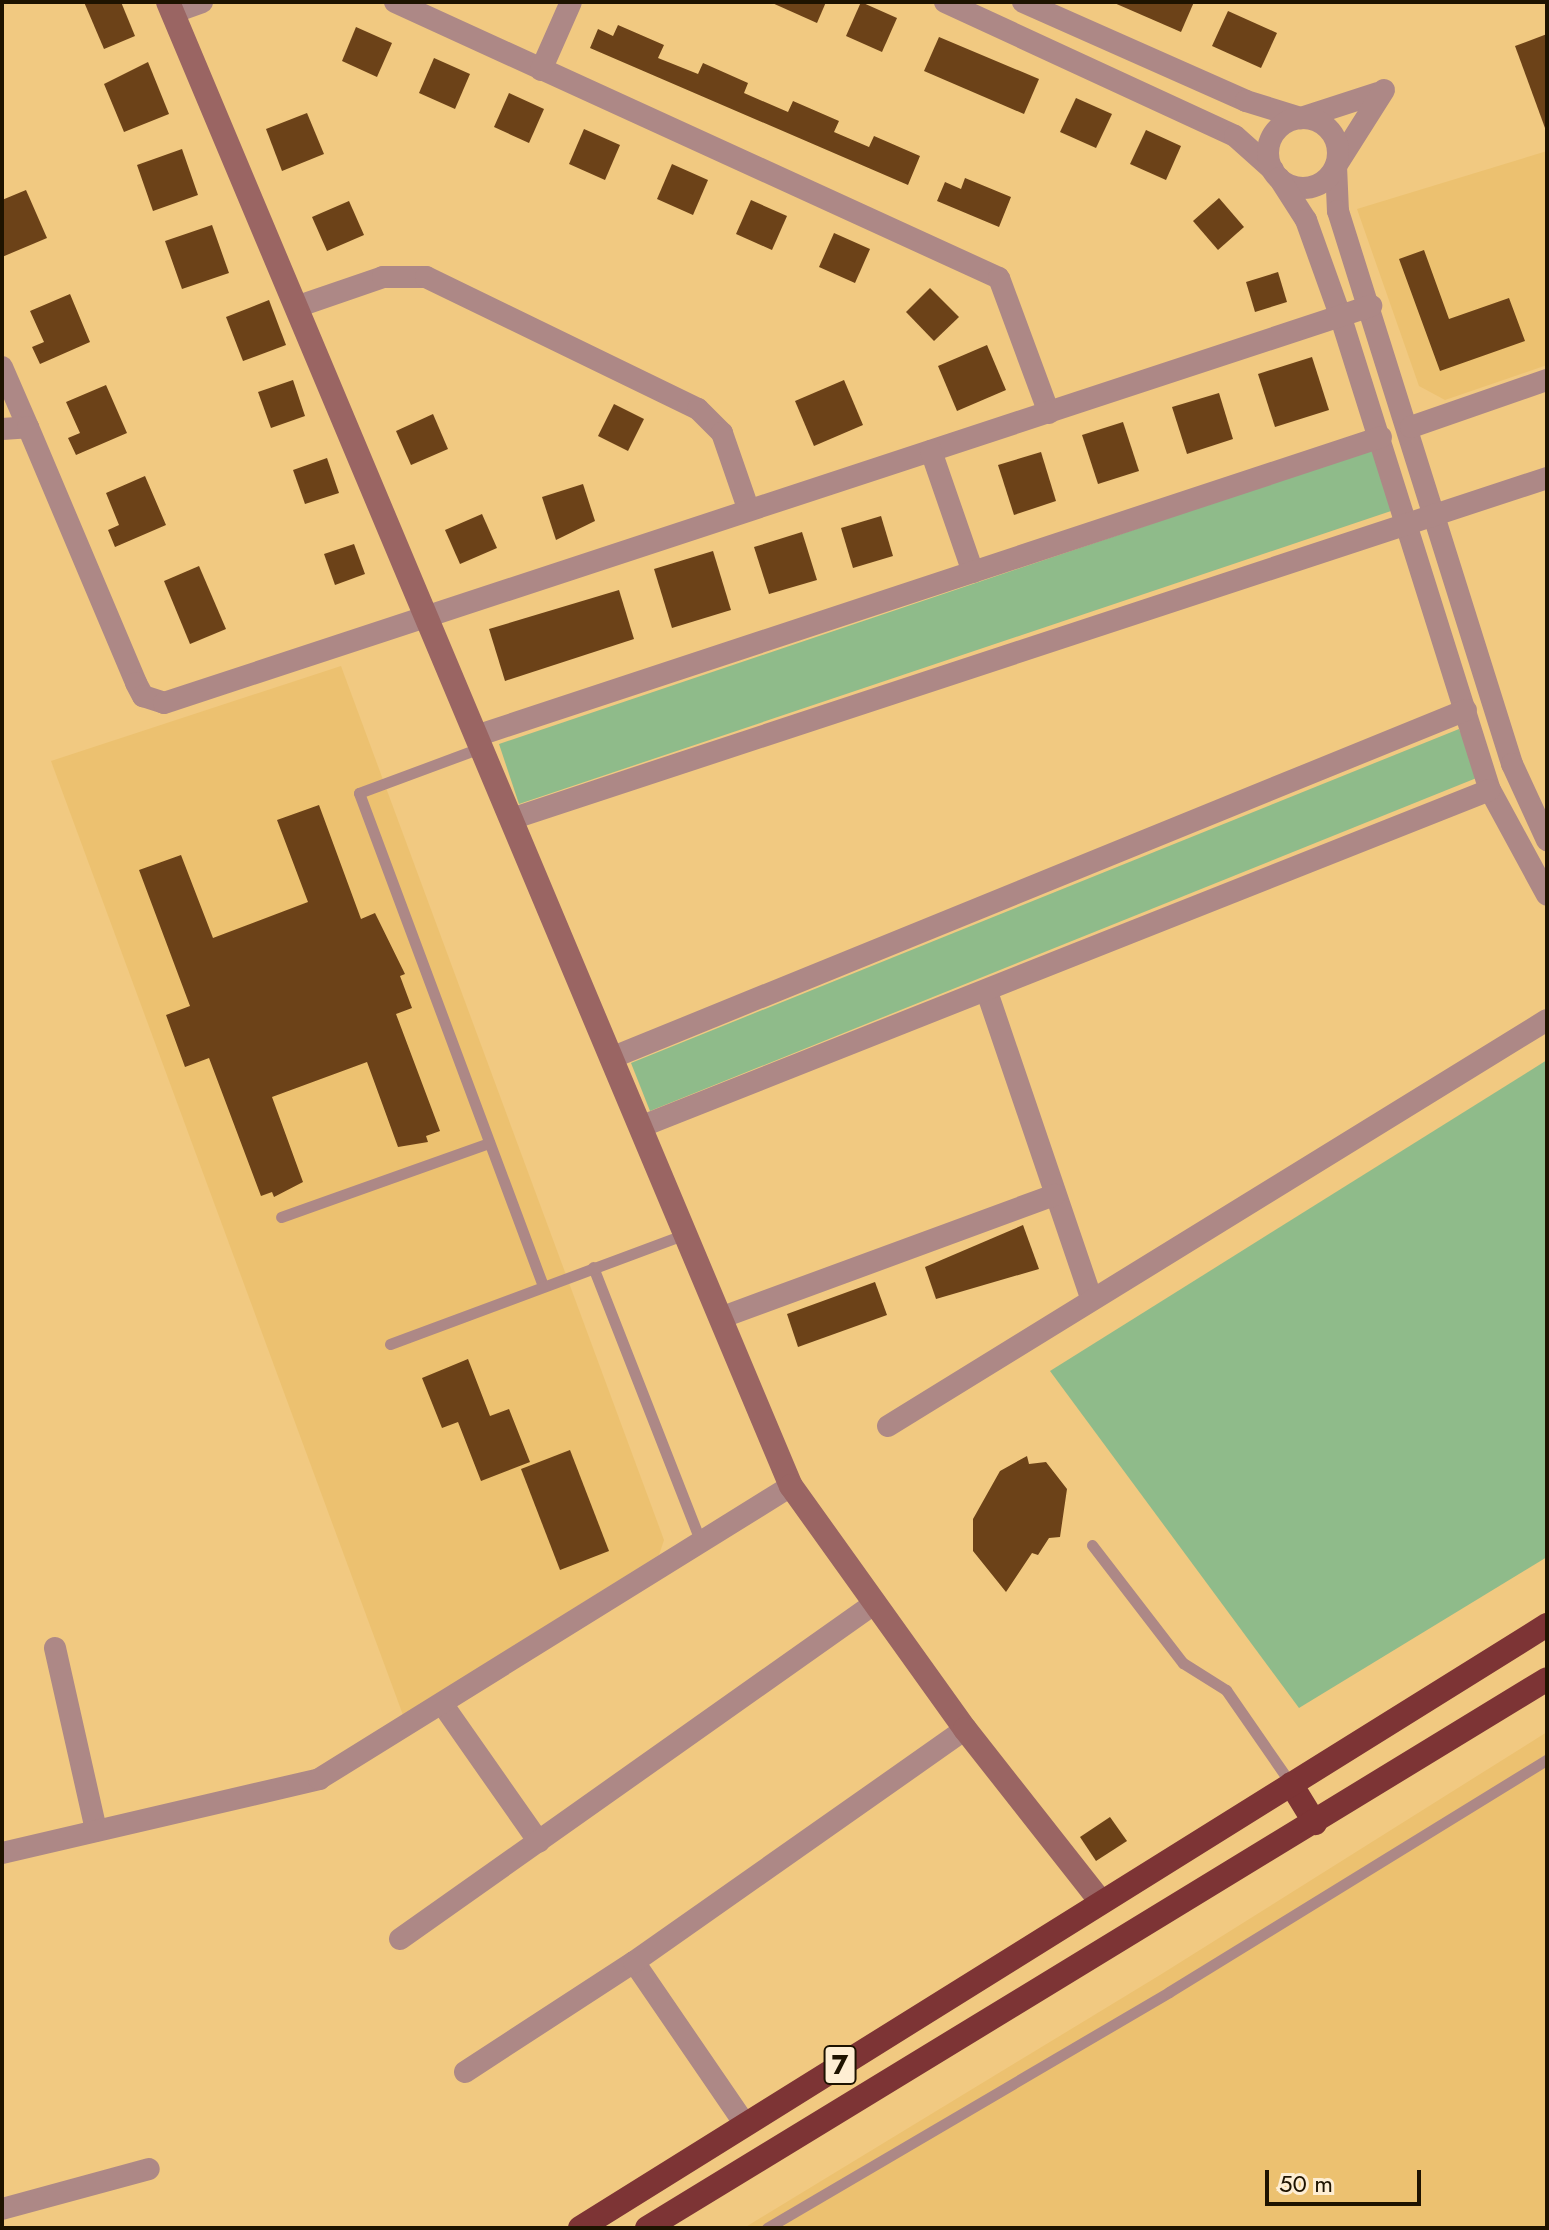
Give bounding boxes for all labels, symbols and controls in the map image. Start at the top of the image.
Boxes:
road number: 7 [822,2041,858,2089]
scale bar [1269,2154,1425,2204]
text: 50 m [1279,2166,1333,2201]

